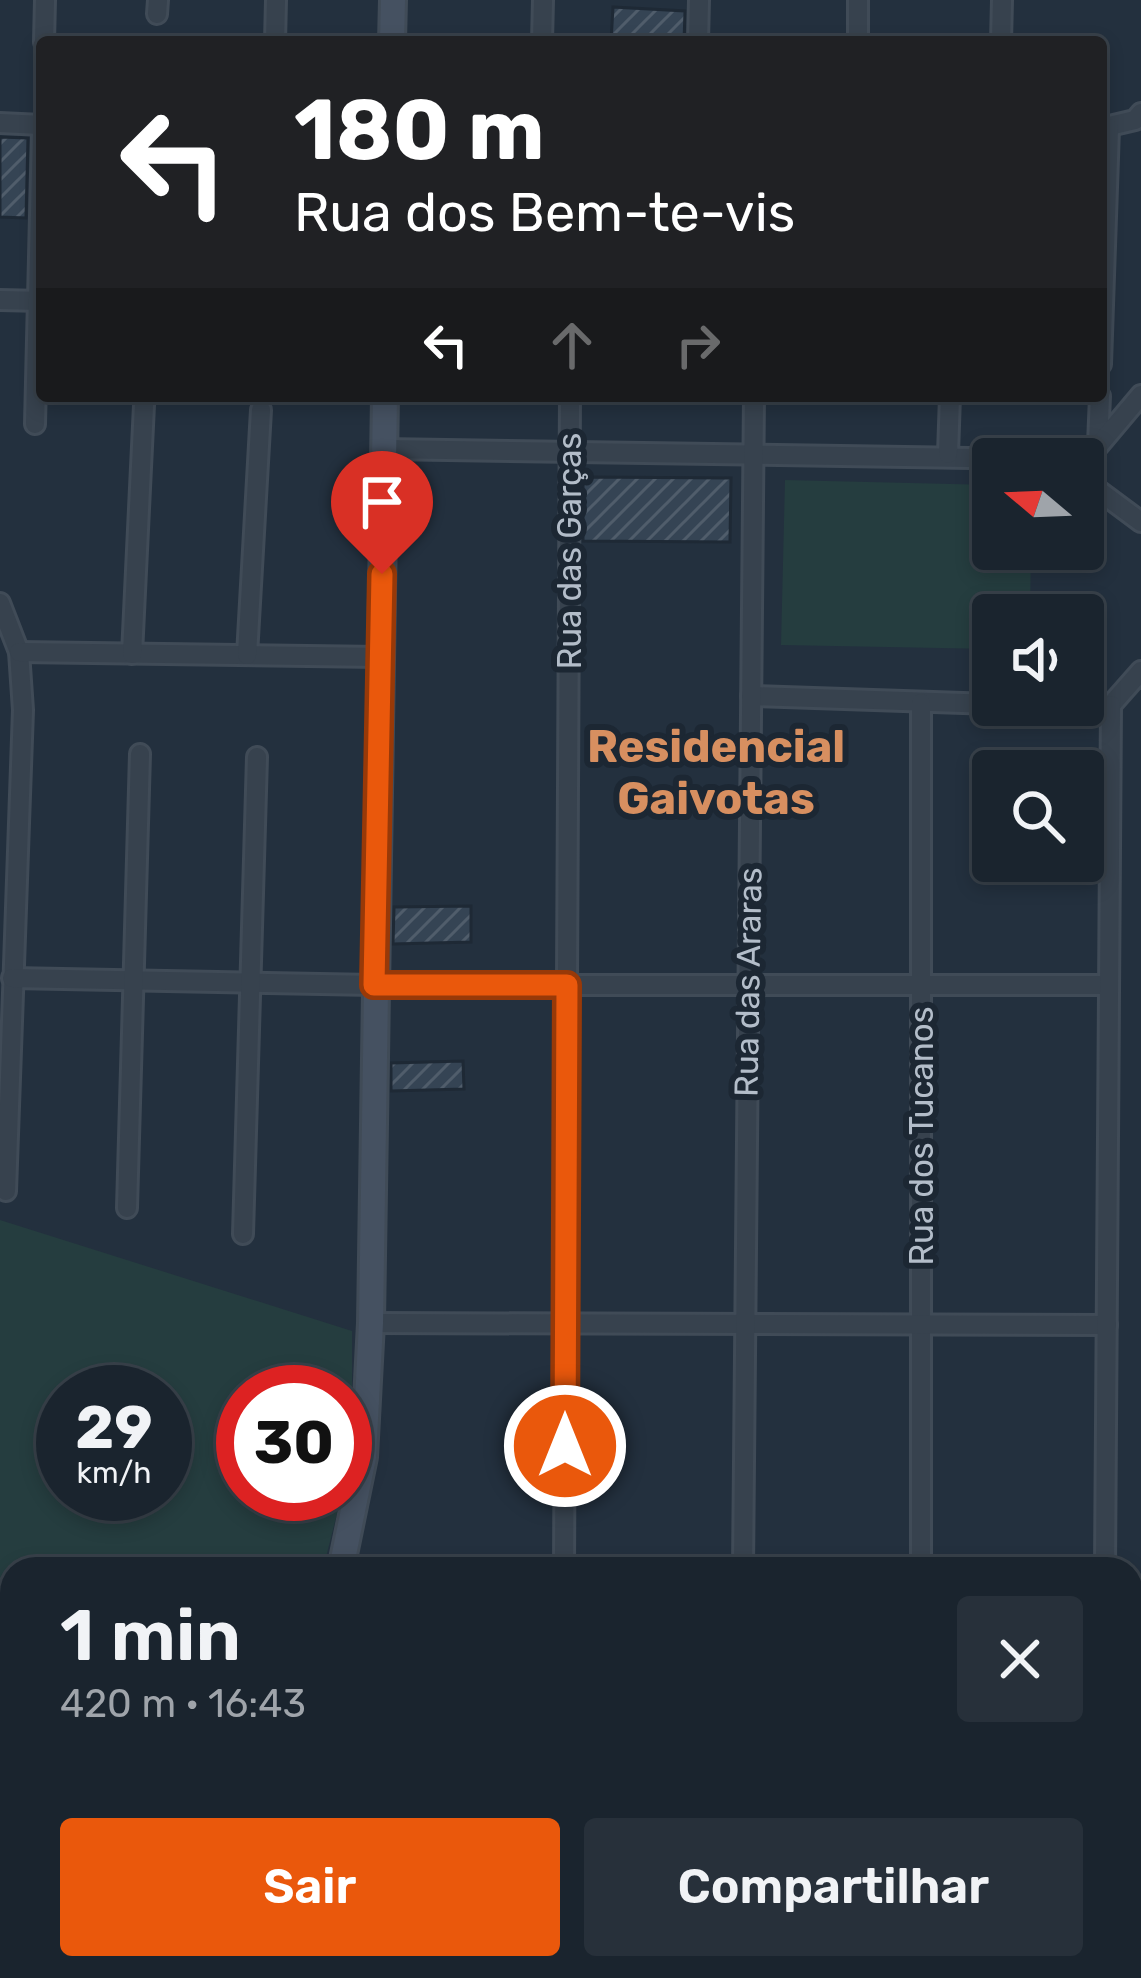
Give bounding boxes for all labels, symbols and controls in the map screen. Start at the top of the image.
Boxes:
text: 180 m [294,80,545,180]
icon: left [96,84,252,240]
text: Rua dos Bem-te-vis [294,181,795,245]
icon: left [413,312,479,378]
icon: ahead [539,312,605,378]
icon: right [665,312,731,378]
street label: Rua das Garças [550,433,589,669]
north arrow [972,438,1104,570]
map controls [972,438,1104,882]
pin [331,451,433,574]
icon: arrive [349,469,415,535]
button: sound [972,594,1104,726]
district label: Residencial Gaivotas [587,720,845,825]
button: search [972,750,1104,882]
street label: Rua das Araras [726,867,770,1097]
street label: Rua dos Tucanos [902,1007,941,1266]
speed limit sign: 30 [216,1365,372,1521]
position arrow [502,1383,628,1509]
text: 29 [75,1392,153,1463]
text: km/h [77,1455,151,1491]
text: 1 min [60,1593,241,1678]
button: close [957,1596,1083,1722]
text: 420 m · 16:43 [60,1681,306,1727]
button: Sair [60,1818,560,1956]
button: Compartilhar [584,1818,1083,1956]

